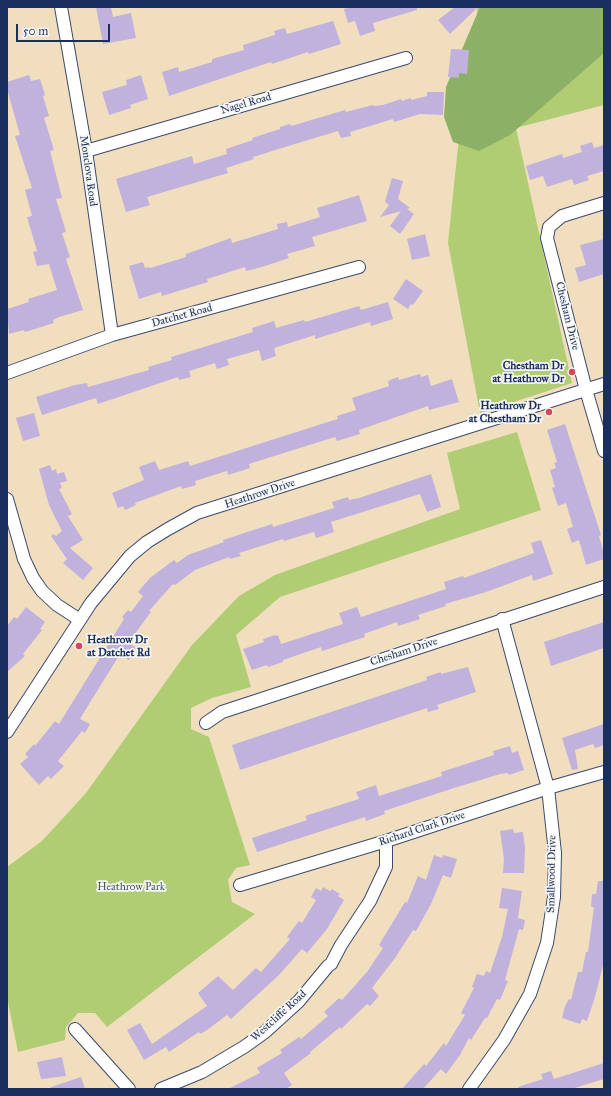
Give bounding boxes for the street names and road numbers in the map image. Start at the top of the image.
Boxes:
street label: Nagel Road [219,90,273,118]
street label: Monclova Road [76,135,100,207]
street label: Chesham Drive [552,280,582,352]
street label: Datchet Road [150,302,214,330]
street label: Heathrow Drive [223,476,297,512]
street label: Chesham Drive [369,635,439,669]
street label: Richard Clark Drive [377,809,467,849]
street label: Smallwood Drive [545,835,559,913]
street label: Westcliffe Road [249,988,309,1044]

